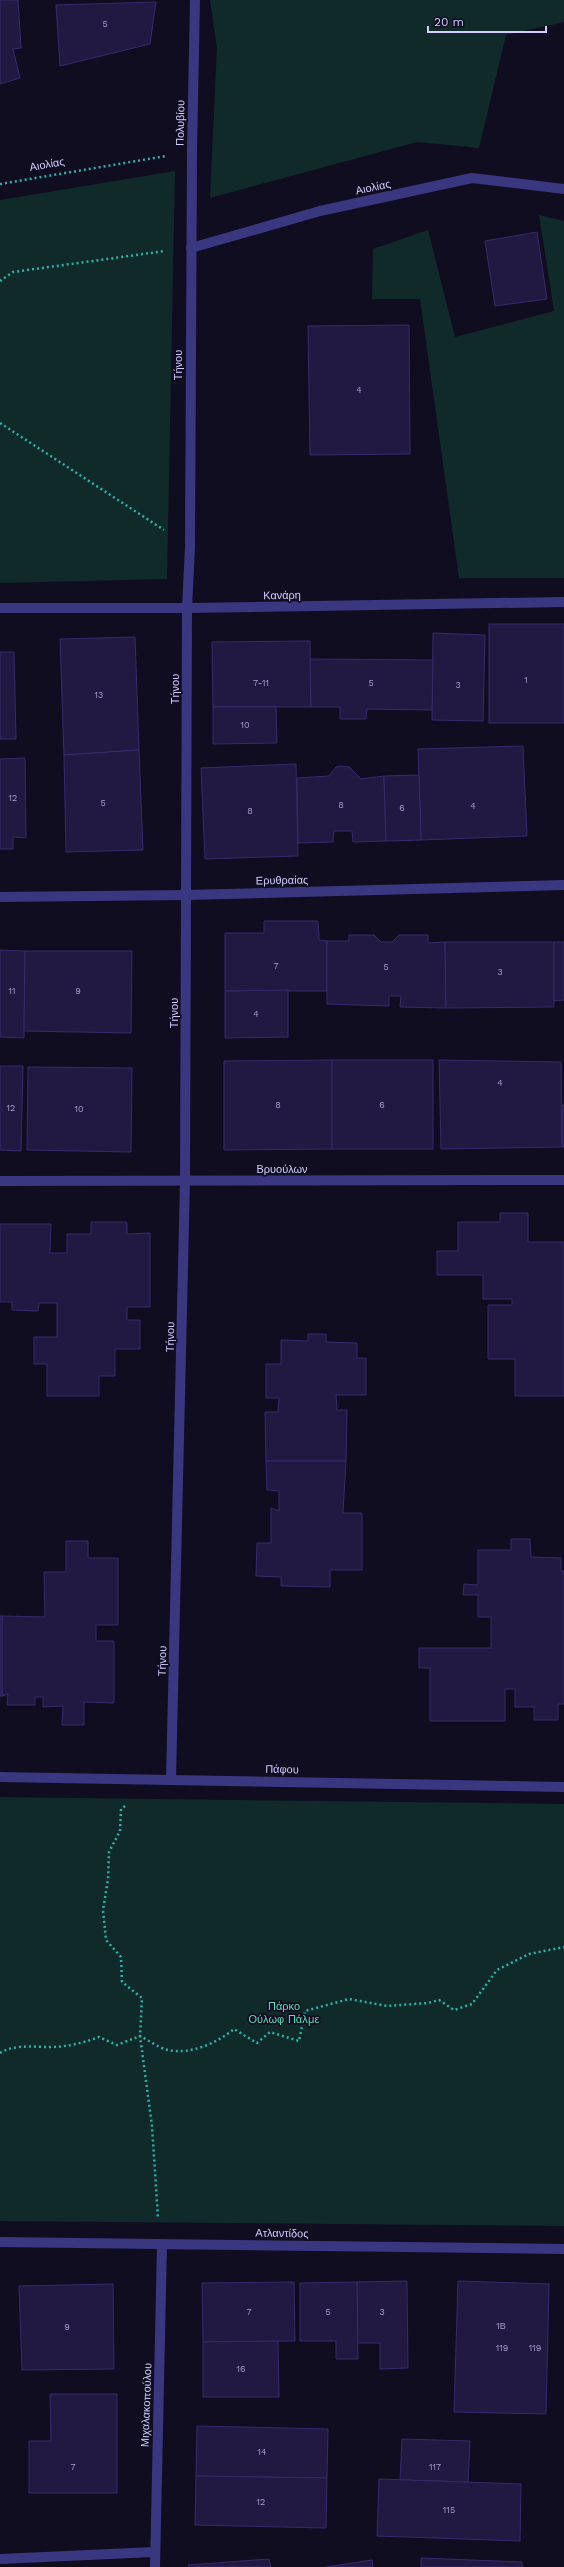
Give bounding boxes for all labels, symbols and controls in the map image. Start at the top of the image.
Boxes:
scale bar [428,8,546,34]
text: 20 m [434,15,464,29]
house number: 5 [102,19,108,29]
street label: Πολυβίου [174,100,187,146]
street label: Αιολίας [29,155,66,174]
street label: Αιολίας [354,177,392,198]
street label: Τήνου [172,350,185,380]
house number: 4 [356,385,362,395]
street label: Κανάρη [263,589,301,602]
street label: Τήνου [169,674,182,704]
house number: 1 [524,675,528,685]
house number: 7-11 [253,678,269,688]
house number: 5 [368,678,374,688]
house number: 3 [455,680,461,690]
house number: 13 [95,690,103,700]
house number: 10 [240,720,250,730]
house number: 12 [9,793,17,803]
house number: 5 [100,798,106,808]
house number: 8 [338,800,344,810]
house number: 4 [470,801,476,811]
house number: 6 [399,803,405,813]
house number: 8 [247,806,253,816]
street label: Ερυθραίας [256,874,308,887]
house number: 7 [273,961,279,971]
house number: 5 [383,962,389,972]
house number: 3 [497,967,503,977]
house number: 11 [8,986,16,996]
house number: 9 [75,986,81,996]
street label: Τήνου [168,998,181,1028]
house number: 4 [253,1009,259,1019]
house number: 4 [497,1078,503,1088]
house number: 8 [275,1100,281,1110]
house number: 6 [379,1100,385,1110]
house number: 12 [7,1103,15,1113]
house number: 10 [74,1104,84,1114]
street label: Βρυούλων [256,1163,308,1176]
street label: Τήνου [164,1322,177,1352]
street label: Τήνου [156,1646,169,1676]
street label: Πάφου [265,1763,299,1776]
park label: Πάρκο Ούλωφ Πάλμε [249,2000,320,2026]
street label: Ατλαντίδος [255,2227,309,2240]
house number: 7 [246,2307,252,2317]
house number: 5 [325,2307,331,2317]
house number: 3 [379,2307,385,2317]
house number: 1Β [496,2321,506,2331]
house number: 9 [64,2322,70,2332]
house number: 119 [496,2343,508,2353]
house number: 119 [529,2343,541,2353]
street label: Μιχαλακοπούλου [139,2363,154,2447]
house number: 16 [237,2364,245,2374]
house number: 14 [257,2447,267,2457]
house number: 7 [70,2462,76,2472]
house number: 117 [429,2462,441,2472]
house number: 12 [257,2497,265,2507]
house number: 115 [443,2505,455,2515]

